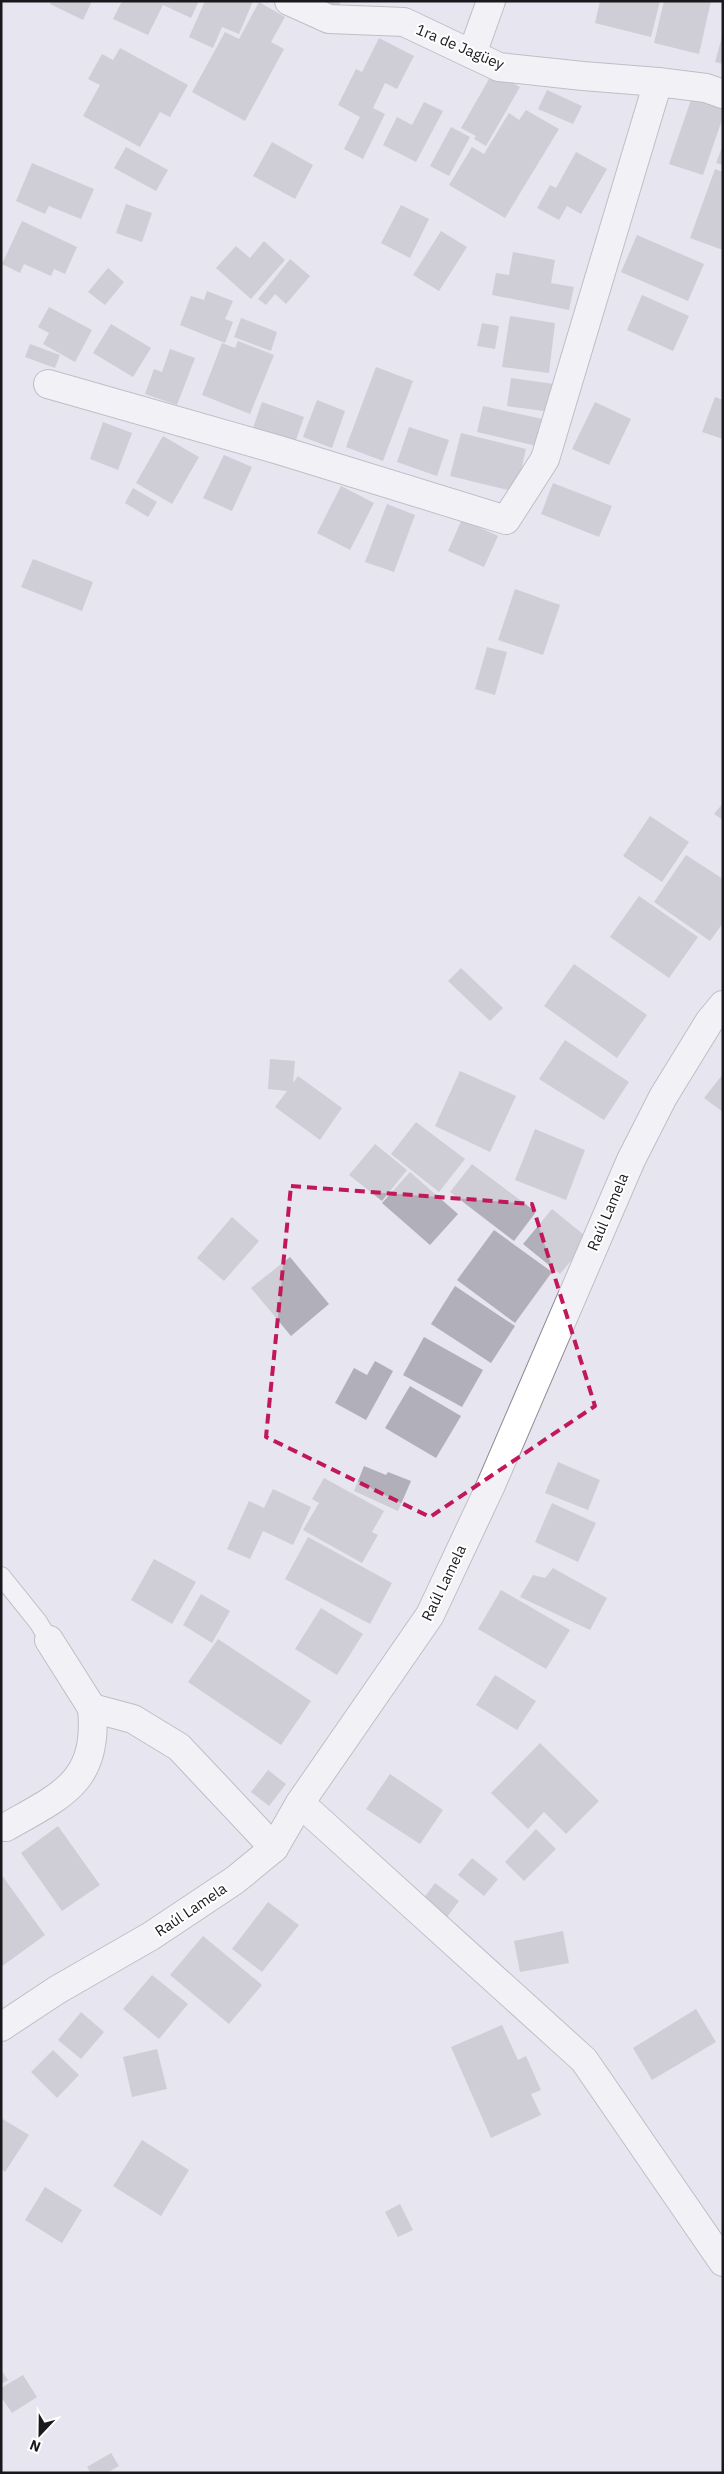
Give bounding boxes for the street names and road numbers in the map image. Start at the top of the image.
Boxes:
street label: 1ra de Jagüey [413,19,508,74]
street label: Raúl Lamela [583,1170,632,1254]
street label: Raúl Lamela [417,1542,470,1624]
street label: Raúl Lamela [151,1879,230,1941]

